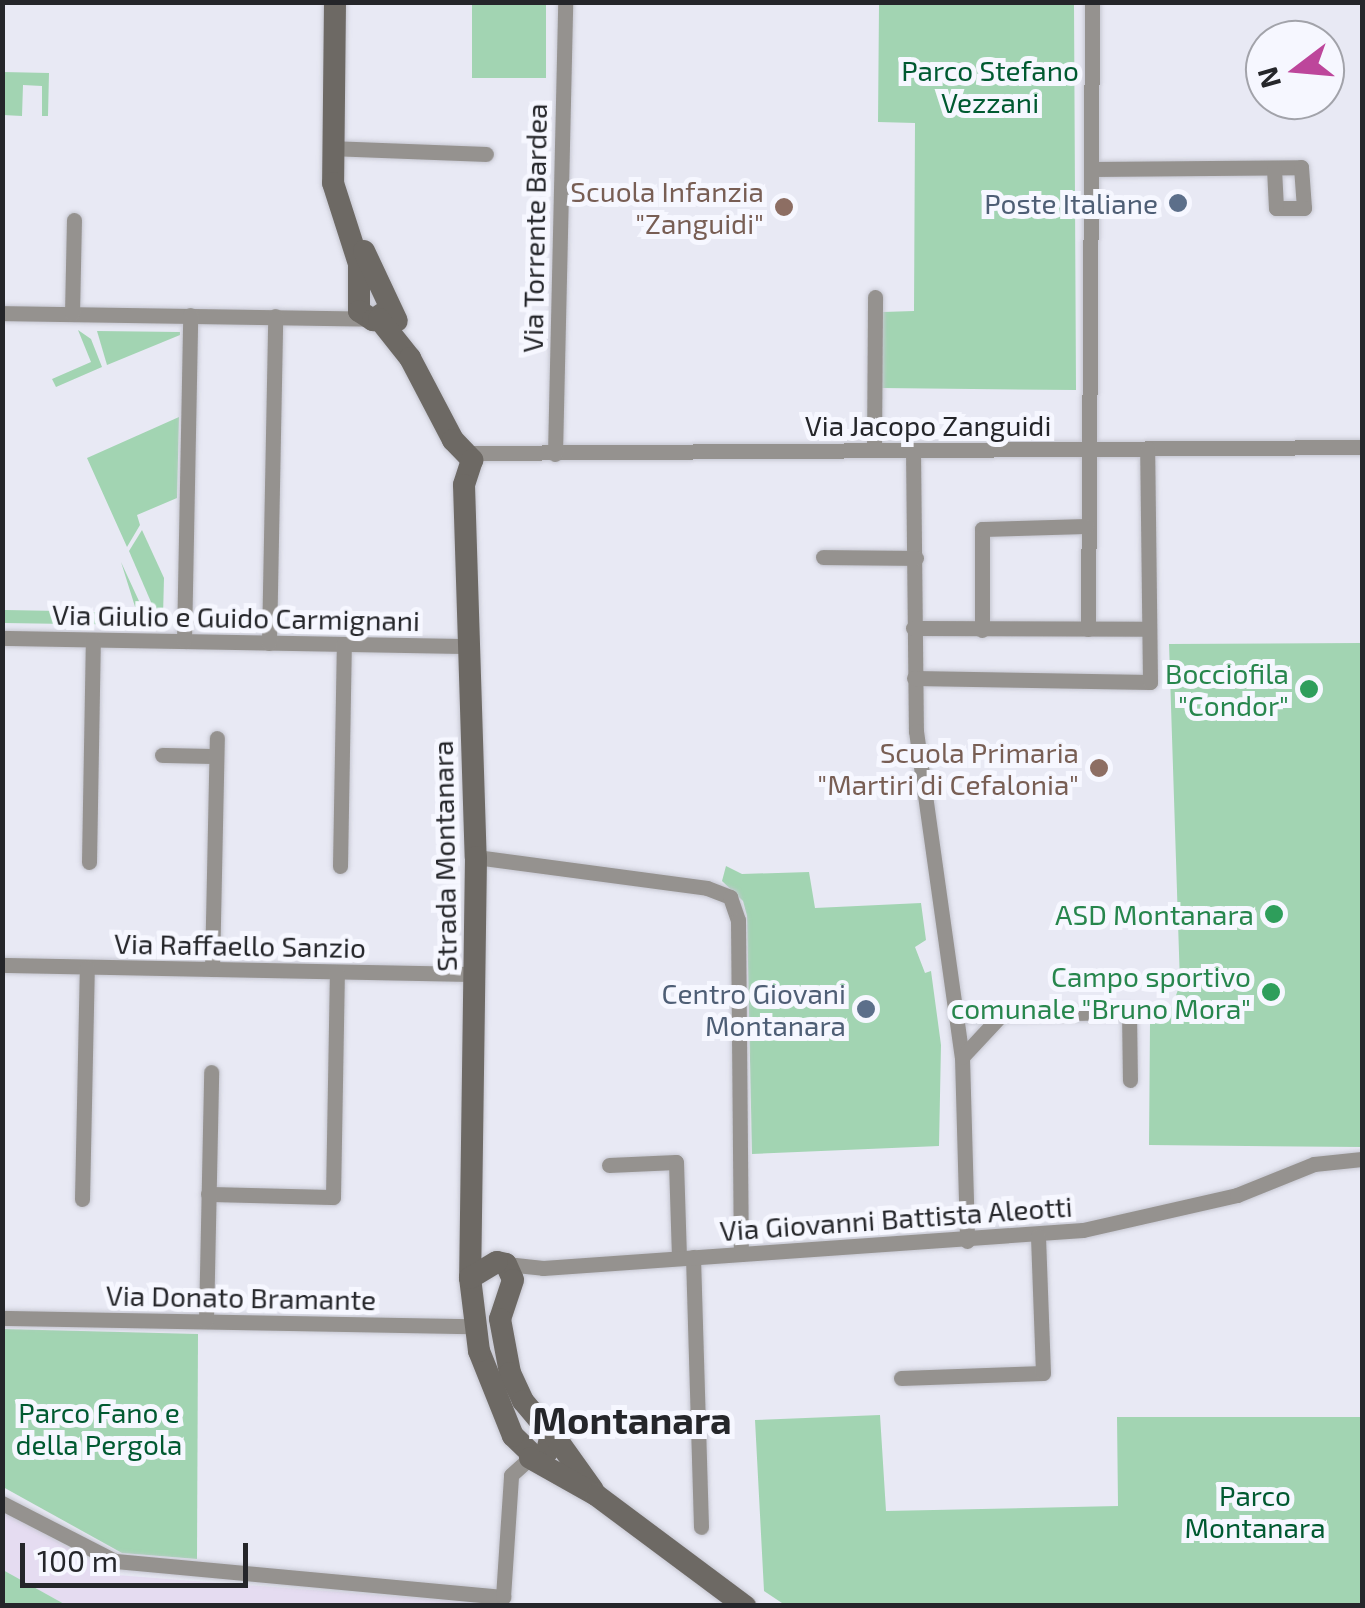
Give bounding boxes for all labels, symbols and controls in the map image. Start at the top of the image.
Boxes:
north arrow [1245,20,1345,120]
park label: Parco Stefano Vezzani [901,53,1079,119]
text: N [1249,63,1287,92]
street label: Via Torrente Bardea [515,103,553,353]
place label: Scuola Infanzia "Zanguidi" [570,174,764,240]
place label: Poste Italiane [984,186,1158,220]
marker: Poste Italiane [1167,192,1189,214]
marker: Scuola Infanzia "Zanguidi" [773,196,795,218]
street label: Via Jacopo Zanguidi [804,408,1052,442]
street label: Via Giulio e Guido Carmignani [52,597,420,637]
place label: Bocciofila "Condor" [1165,656,1289,722]
marker: Bocciofila "Condor" [1298,678,1320,700]
place label: Scuola Primaria "Martiri di Cefalonia" [817,735,1079,801]
street label: Strada Montanara [425,740,463,972]
marker: Scuola Primaria "Martiri di Cefalonia" [1088,757,1110,779]
place label: ASD Montanara [1055,897,1254,931]
marker: ASD Montanara [1263,903,1285,925]
street label: Via Raffaello Sanzio [114,926,366,964]
place label: Campo sportivo comunale "Bruno Mora" [950,959,1251,1025]
place label: Centro Giovani Montanara [662,976,846,1042]
marker: Campo sportivo comunale "Bruno Mora" [1260,981,1282,1003]
marker: Centro Giovani Montanara [855,998,877,1020]
street label: Via Giovanni Battista Aleotti [718,1189,1074,1247]
street label: Via Donato Bramante [106,1278,376,1316]
park label: Parco Fano e della Pergola [16,1395,182,1461]
district label: Montanara [532,1397,732,1443]
park label: Parco Montanara [1184,1478,1326,1544]
scale bar [25,1523,252,1585]
text: 100 m [37,1542,118,1578]

